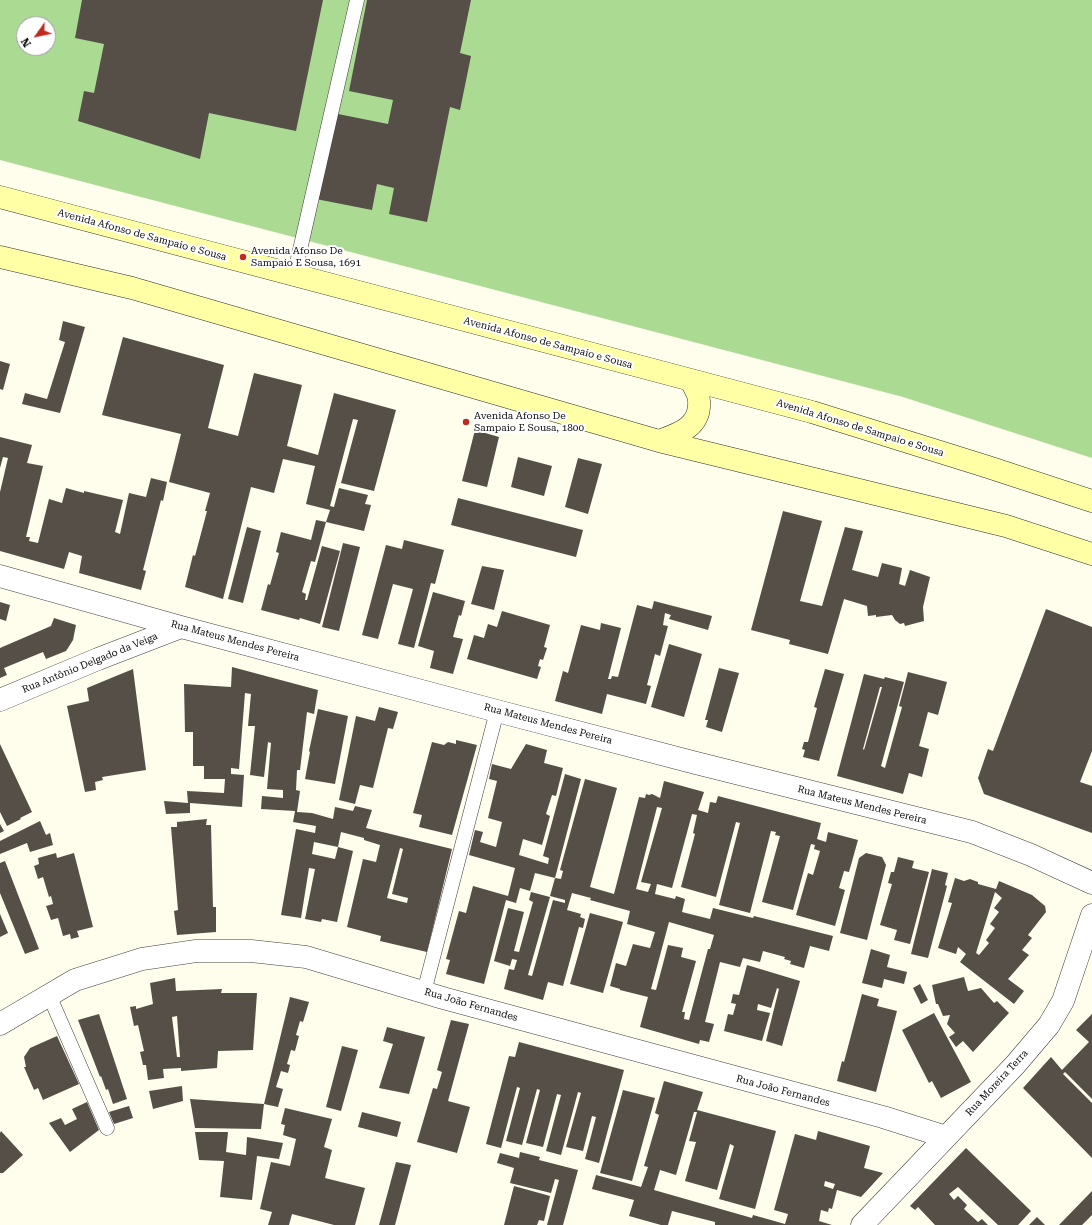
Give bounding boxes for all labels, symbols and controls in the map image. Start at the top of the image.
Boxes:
north arrow [16,16,56,56]
text: N [19,35,34,49]
street label: Avenida Afonso de Sampaio e Sousa [56,207,228,263]
place label: Avenida Afonso De Sampaio E Sousa, 1691 [251,245,361,268]
marker: Avenida Afonso De Sampaio E Sousa, 1691 [238,252,248,262]
street label: Avenida Afonso de Sampaio e Sousa [462,315,634,371]
street label: Avenida Afonso de Sampaio e Sousa [775,397,945,459]
place label: Avenida Afonso De Sampaio E Sousa, 1800 [474,410,584,434]
marker: Avenida Afonso De Sampaio E Sousa, 1800 [461,417,471,427]
street label: Rua Mateus Mendes Pereira [169,618,301,664]
street label: Rua Antônio Delgado da Veiga [20,630,160,696]
street label: Rua Mateus Mendes Pereira [482,701,614,747]
street label: Rua Mateus Mendes Pereira [796,783,928,827]
street label: Rua João Fernandes [423,986,519,1024]
street label: Rua Moreira Terra [963,1047,1031,1119]
street label: Rua João Fernandes [735,1073,831,1109]

